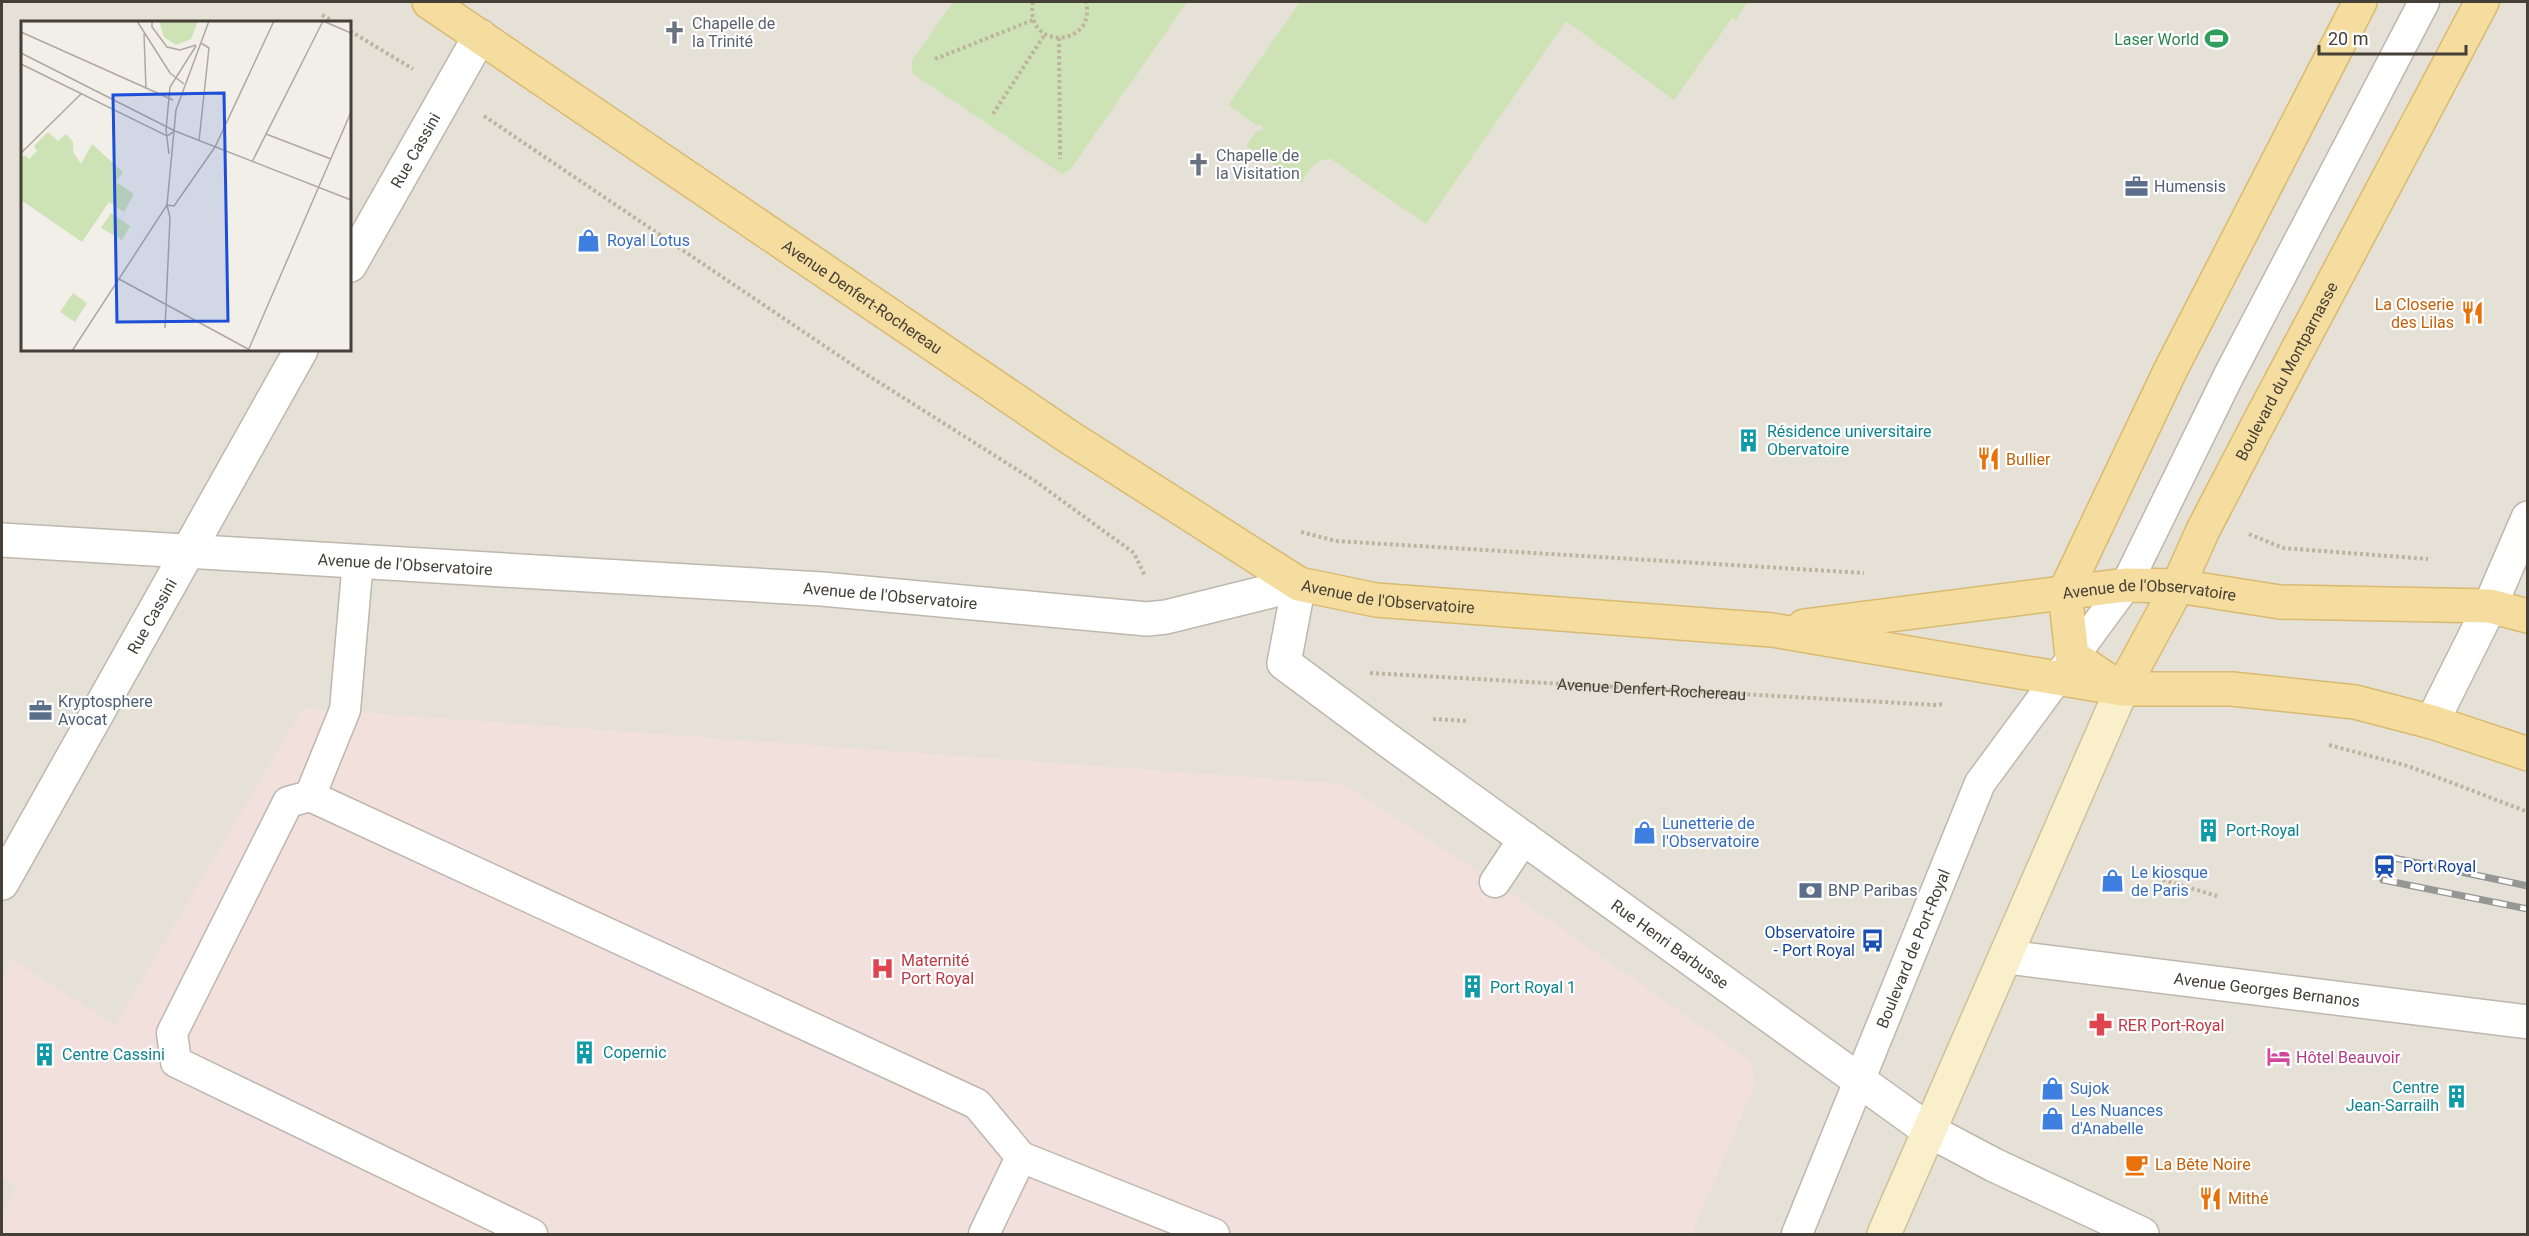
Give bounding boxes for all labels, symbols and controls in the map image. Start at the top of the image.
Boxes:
place label: Chapelle de la Trinité [692,14,775,51]
scale bar [2319,18,2466,56]
church icon: Chapelle de la Trinité [661,19,687,45]
inset map [21,21,351,351]
sports icon: Laser World [2204,26,2230,52]
text: 20 m [2328,28,2368,49]
place label: Laser World [2114,30,2199,49]
street label: Rue Cassini [386,109,444,191]
place label: Chapelle de la Visitation [1216,146,1300,183]
church icon: Chapelle de la Visitation [1185,151,1211,177]
office icon: Humensis [2123,173,2149,199]
place label: Humensis [2154,177,2226,196]
shop icon: Royal Lotus [576,227,602,253]
place label: Royal Lotus [607,231,690,250]
street label: Avenue Denfert-Rochereau [779,235,946,358]
street label: Boulevard du Montparnasse [2231,278,2341,464]
place label: La Closerie des Lilas [2375,295,2454,332]
restaurant icon: La Closerie des Lilas [2459,300,2485,326]
place label: Résidence universitaire Obervatoire [1767,422,1932,459]
building icon: Résidence universitaire Obervatoire [1736,427,1762,453]
restaurant icon: Bullier [1975,446,2001,472]
place label: Bullier [2006,450,2051,469]
street label: Avenue de l'Observatoire [317,549,493,579]
street label: Rue Cassini [123,575,180,657]
street label: Avenue de l'Observatoire [1300,575,1475,617]
street label: Avenue de l'Observatoire [2061,575,2238,605]
street label: Avenue de l'Observatoire [803,578,978,613]
street label: Avenue Denfert-Rochereau [1556,674,1747,704]
place label: Kryptosphere Avocat [58,692,153,729]
office icon: Kryptosphere Avocat [27,697,53,723]
place label: Lunetterie de l'Observatoire [1662,814,1759,851]
building icon: Port-Royal [2195,817,2221,843]
shop icon: Lunetterie de l'Observatoire [1631,819,1657,845]
place label: Port-Royal [2226,821,2300,840]
station icon: Port Royal [2372,853,2398,879]
place label: Port Royal [2403,857,2476,876]
place label: Le kiosque de Paris [2131,863,2208,900]
street label: Boulevard de Port-Royal [1872,866,1954,1031]
shop icon: Le kiosque de Paris [2100,868,2126,894]
bank icon: BNP Paribas [1797,877,1823,903]
place label: BNP Paribas [1828,881,1917,900]
street label: Rue Henri Barbusse [1608,895,1733,993]
place label: Observatoire - Port Royal [1765,923,1855,960]
bus stop icon: Observatoire - Port Royal [1860,928,1886,954]
place label: Maternité Port Royal [901,951,974,988]
hospital icon: Maternité Port Royal [870,956,896,982]
street label: Avenue Georges Bernanos [2173,968,2361,1010]
building icon: Port Royal 1 [1459,974,1485,1000]
place label: Port Royal 1 [1490,978,1576,997]
pharmacy icon: RER Port-Royal [2087,1012,2113,1038]
place label: RER Port-Royal [2118,1016,2224,1035]
building icon: Copernic [572,1039,598,1065]
building icon: Centre Cassini [31,1041,57,1067]
place label: Copernic [603,1043,667,1062]
hotel icon: Hôtel Beauvoir [2265,1044,2291,1070]
place label: Centre Cassini [62,1045,165,1064]
place label: Hôtel Beauvoir [2296,1048,2401,1067]
shop icon: Sujok [2039,1075,2065,1101]
place label: Centre Jean-Sarrailh [2346,1078,2439,1115]
place label: Sujok [2070,1079,2110,1098]
building icon: Centre Jean-Sarrailh [2444,1083,2470,1109]
place label: Les Nuances d'Anabelle [2071,1101,2163,1138]
shop icon: Les Nuances d'Anabelle [2040,1106,2066,1132]
cafe icon: La Bête Noire [2124,1151,2150,1177]
place label: La Bête Noire [2155,1155,2251,1174]
restaurant icon: Mithé [2197,1185,2223,1211]
place label: Mithé [2228,1189,2268,1208]

